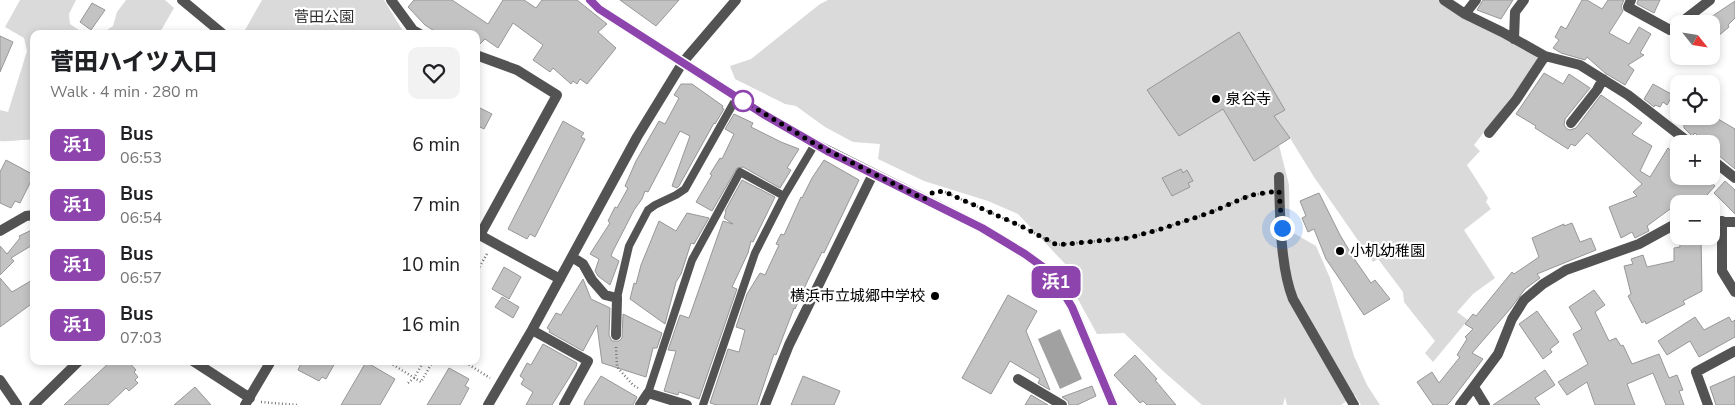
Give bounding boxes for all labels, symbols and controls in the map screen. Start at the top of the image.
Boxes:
park label: 菅田公園 [294,7,354,27]
north arrow [1670,15,1720,65]
map controls [1670,15,1720,245]
text: 菅田ハイツ入口 [50,46,218,78]
button: heart [408,47,460,99]
button: locate [1670,75,1720,125]
text: Walk · 4 min · 280 m [50,81,198,103]
place label: 泉谷寺 [1226,89,1271,109]
unlabelled marker [732,90,754,112]
marker: 泉谷寺 [1210,93,1222,105]
text: Bus [120,121,153,147]
text: 6 min [412,132,460,158]
text: 浜1 [63,133,92,157]
button: + [1670,135,1720,185]
text: 06:53 [120,147,162,169]
text: Bus [120,181,153,207]
text: 7 min [412,192,460,218]
text: 浜1 [63,193,92,217]
button: − [1670,195,1720,245]
text: 06:54 [120,207,162,229]
your location [1270,216,1295,241]
text: Bus [120,241,153,267]
place label: 小机幼稚園 [1350,241,1425,261]
marker: 小机幼稚園 [1334,245,1346,257]
text: 10 min [401,252,460,278]
text: 浜1 [63,253,92,277]
line badge: 浜1 [1034,266,1078,298]
text: 06:57 [120,267,162,289]
text: 浜1 [1042,270,1070,294]
place label: 横浜市立城郷中学校 [790,286,925,306]
marker: 横浜市立城郷中学校 [929,290,941,302]
text: Bus [120,301,153,327]
text: 16 min [401,312,460,338]
text: 浜1 [63,313,92,337]
text: 07:03 [120,327,162,349]

